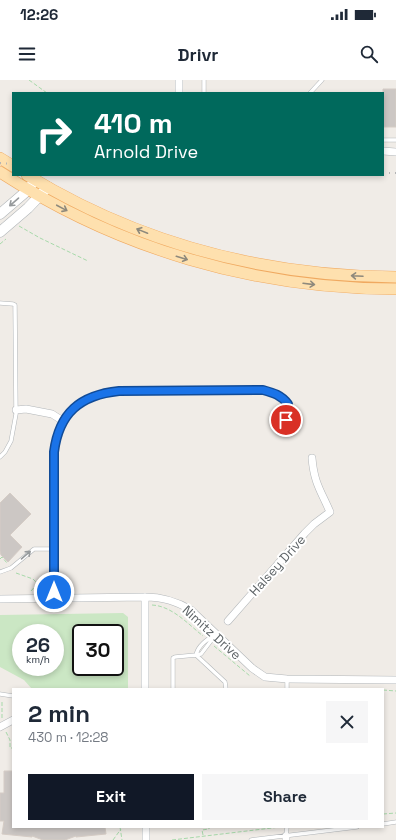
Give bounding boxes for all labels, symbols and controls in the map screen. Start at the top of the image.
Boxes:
text: 12:26 [20,5,58,24]
icon: menu [16,43,38,65]
text: Drivr [178,43,218,66]
icon: search [358,43,380,65]
text: 410 m [94,105,173,141]
icon: right [28,108,80,160]
text: Arnold Drive [94,140,198,163]
one-way arrow [9,198,19,207]
one-way arrow [56,205,68,213]
one-way arrow [137,227,149,235]
one-way arrow [176,255,189,262]
one-way arrow [351,272,364,280]
one-way arrow [302,281,315,288]
pin [269,403,303,437]
icon: arrive [275,409,297,431]
street label: Halsey Drive [246,531,309,599]
one-way arrow [20,551,31,560]
position arrow [33,571,75,613]
street label: Nimitz Drive [179,601,245,663]
speed limit sign: 30 [72,624,124,676]
text: 26 [26,632,50,658]
text: km/h [26,653,50,666]
text: 2 min [28,698,90,729]
button: close [326,701,368,743]
text: 430 m · 12:28 [28,729,108,746]
button: Exit [28,774,194,820]
button: Share [202,774,368,820]

